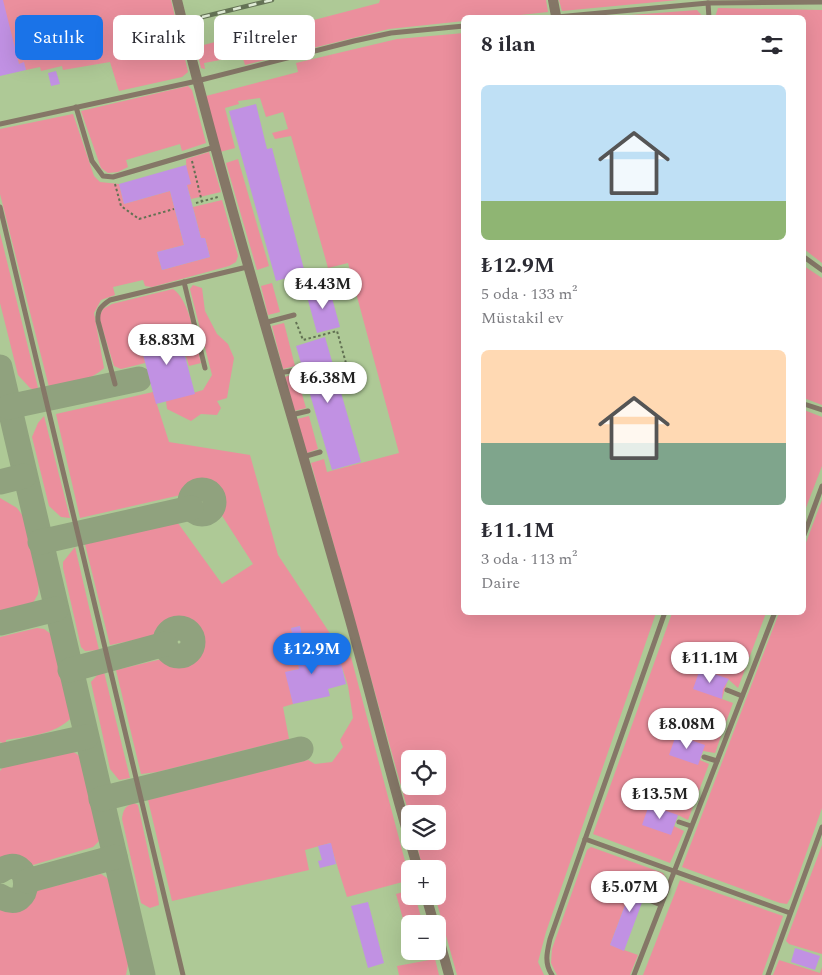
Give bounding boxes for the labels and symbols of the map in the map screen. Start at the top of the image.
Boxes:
pin: ₺4.43M [282,268,364,310]
pin: ₺8.83M [126,324,208,366]
pin: ₺6.38M [287,362,369,404]
pin: ₺12.9M [271,632,353,675]
pin: ₺11.1M [669,642,751,684]
pin: ₺8.08M [646,708,728,750]
pin: ₺13.5M [619,778,701,820]
pin: ₺5.07M [589,870,671,913]

